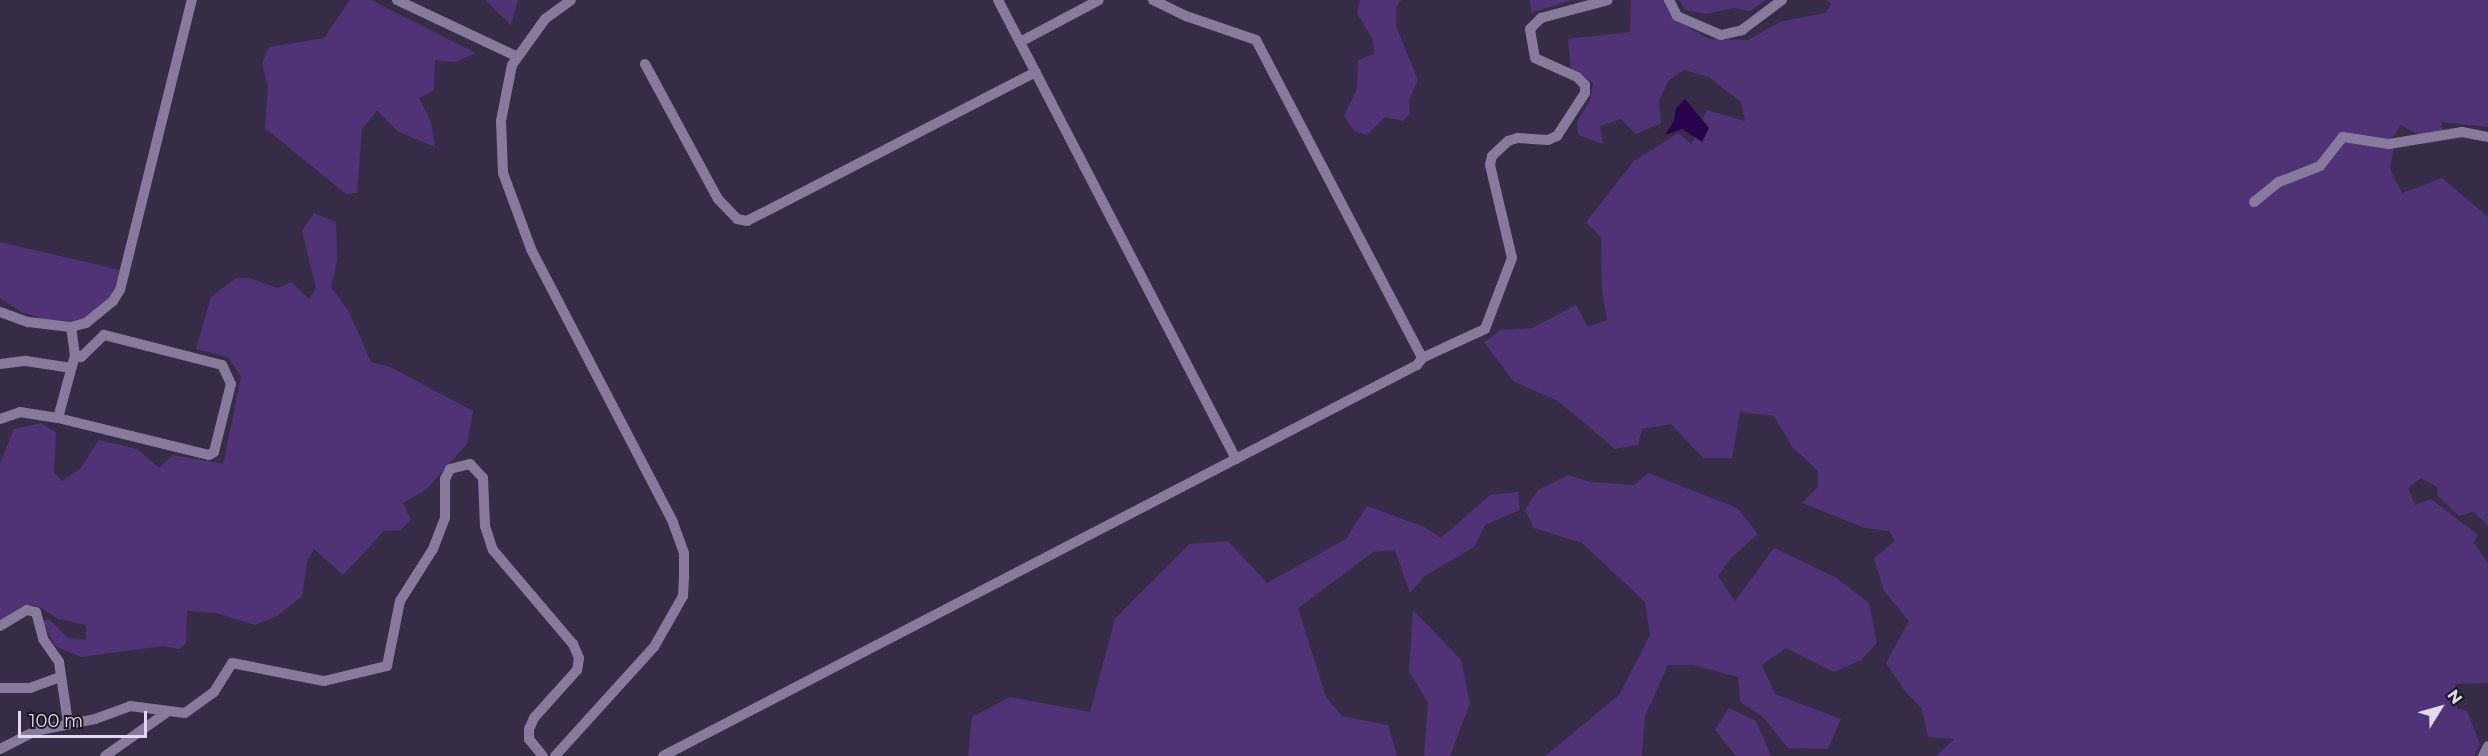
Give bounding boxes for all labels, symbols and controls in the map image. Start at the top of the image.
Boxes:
north arrow [2410,678,2470,738]
text: N [2443,686,2466,708]
scale bar [21,699,150,737]
text: 100 m [29,710,83,732]

